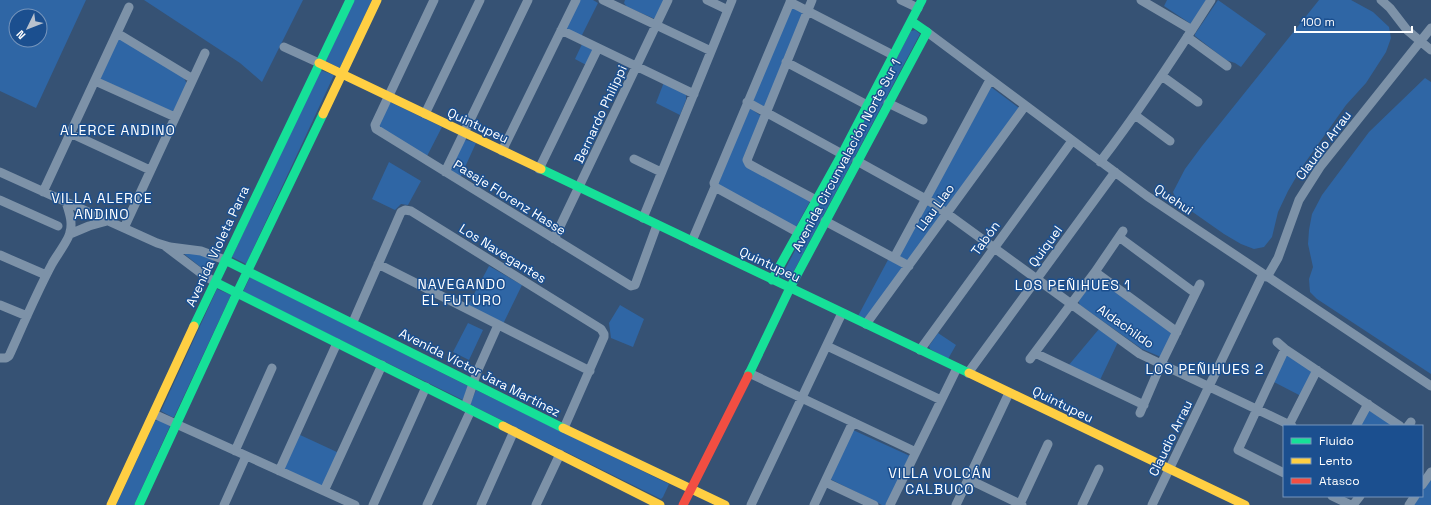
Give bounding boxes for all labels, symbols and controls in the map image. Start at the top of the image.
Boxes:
north arrow [8,8,48,48]
scale bar [1295,8,1412,34]
text: 100 m [1301,14,1335,30]
text: N [13,27,28,42]
street label: Avenida Circunvalación Norte Sur 1 [788,56,905,254]
street label: Bernardo Philippi [570,62,631,166]
street label: Quintupeu [444,104,511,147]
street label: Claudio Arrau [1292,107,1355,183]
district label: ALERCE ANDINO [60,121,176,139]
street label: Pasaje Florenz Hasse [450,156,569,239]
street label: Llau Llao [913,180,958,234]
street label: Quehui [1151,180,1196,219]
street label: Avenida Violeta Parra [182,183,253,309]
district label: VILLA ALERCE ANDINO [51,189,153,223]
street label: Tabón [967,218,1004,259]
street label: Los Navegantes [456,220,549,287]
street label: Quiquel [1025,222,1066,270]
street label: Quintupeu [736,243,803,286]
district label: NAVEGANDO EL FUTURO [418,275,506,309]
district label: LOS PEÑIHUES 1 [1015,276,1131,294]
street label: Aldachildo [1094,301,1157,352]
street label: Avenida Víctor Jara Martínez [396,324,563,421]
district label: LOS PEÑIHUES 2 [1146,360,1264,378]
street label: Quintupeu [1030,382,1096,426]
street label: Claudio Arrau [1145,397,1196,479]
legend [1283,425,1423,497]
text: Fluido [1319,433,1354,449]
text: Lento [1319,453,1353,469]
district label: VILLA VOLCÁN CALBUCO [888,464,992,498]
text: Atasco [1319,473,1360,489]

